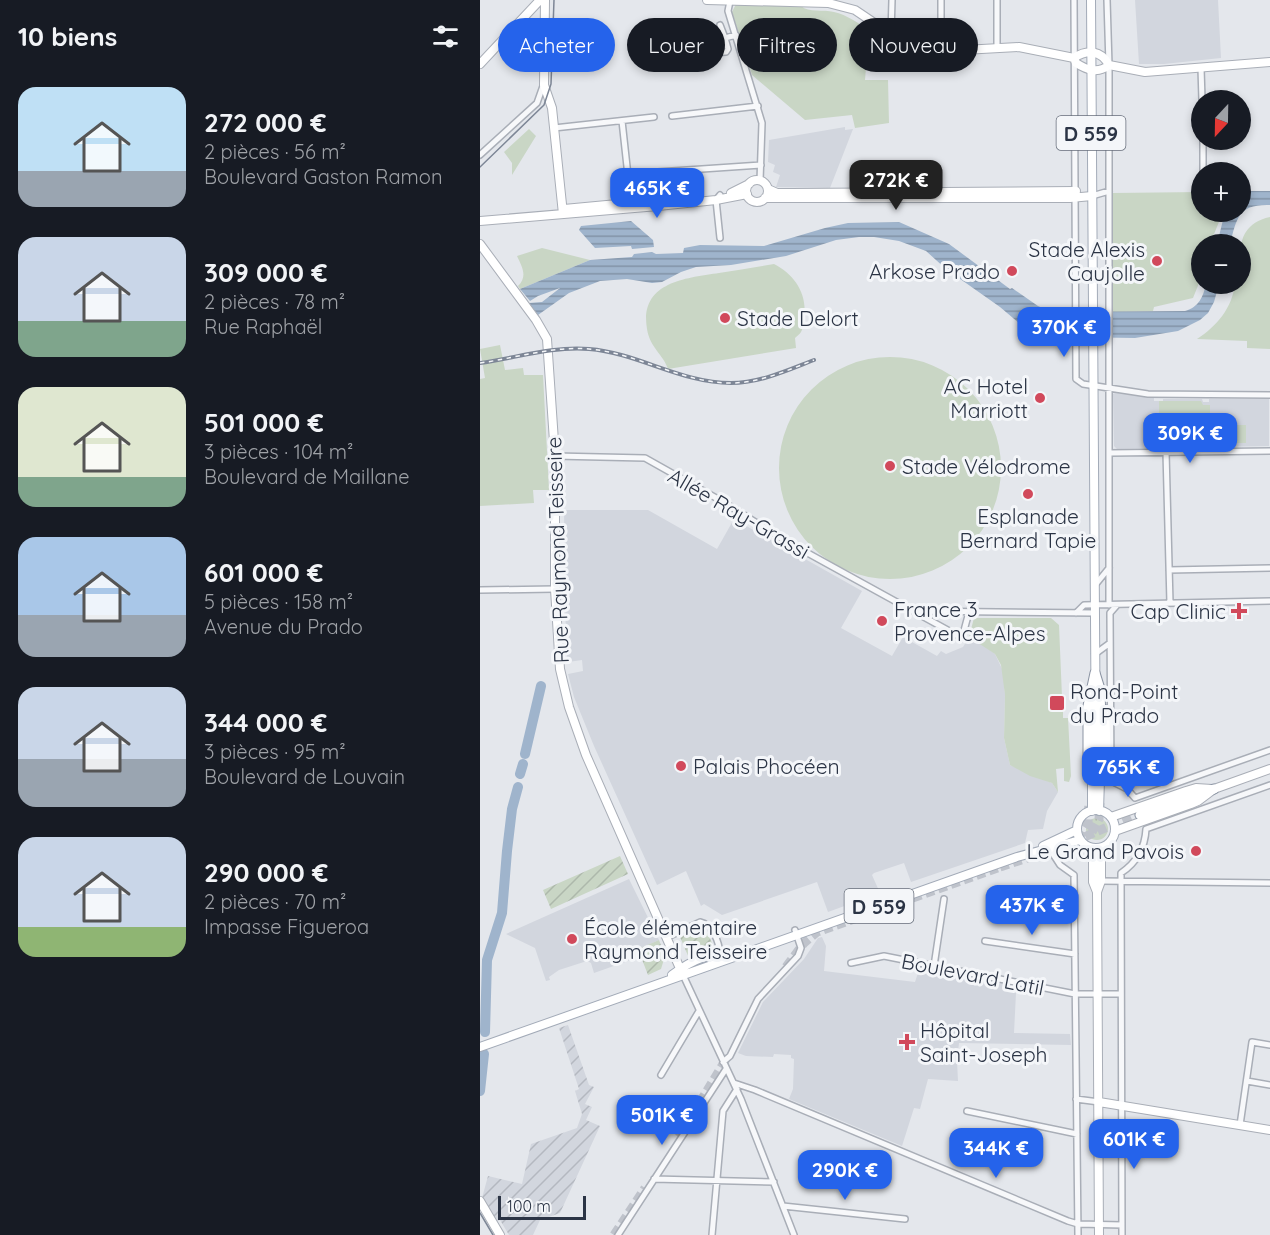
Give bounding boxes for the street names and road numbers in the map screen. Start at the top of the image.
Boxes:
road number: D 559 [1056,116,1126,150]
street label: Rue Raymond Teisseire [540,436,574,664]
street label: Allée Ray-Grassi [664,462,814,564]
road number: D 559 [844,889,914,923]
street label: Boulevard Latil [899,947,1047,1001]

